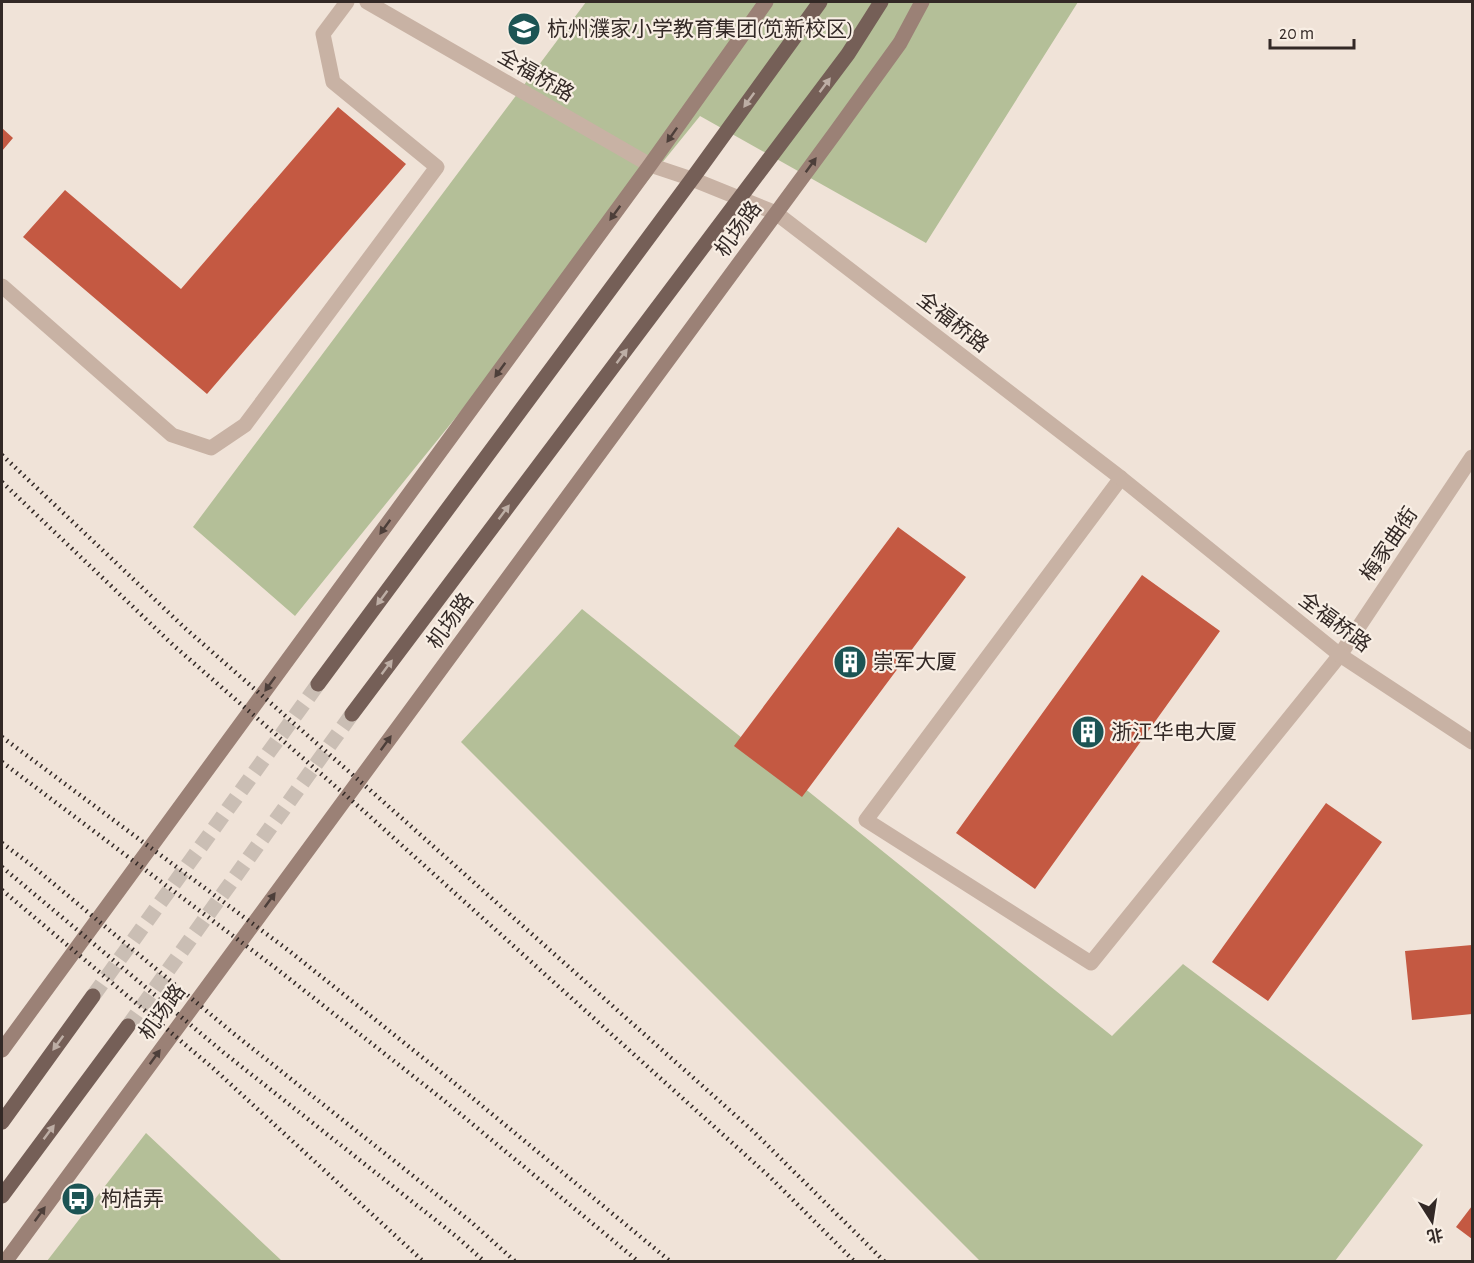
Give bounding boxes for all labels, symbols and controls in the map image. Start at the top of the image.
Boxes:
school or university icon: 杭州濮家小学教育集团(笕新校区) [506,11,542,47]
scale bar [1270,12,1354,50]
place label: 杭州濮家小学教育集团(笕新校区) [547,18,853,40]
text: 20 m [1279,25,1314,43]
street label: 全福桥路 [494,44,578,106]
one-way arrow [819,77,831,92]
one-way arrow [744,93,756,108]
one-way arrow [666,126,678,142]
one-way arrow [805,158,817,174]
street label: 机场路 [711,197,765,261]
one-way arrow [610,205,622,220]
street label: 全福桥路 [913,287,993,357]
one-way arrow [615,348,628,364]
one-way arrow [494,361,506,377]
street label: 梅家曲街 [1356,503,1422,585]
one-way arrow [498,504,510,519]
one-way arrow [379,519,391,535]
street label: 全福桥路 [1295,588,1375,656]
street label: 机场路 [423,589,477,653]
one-way arrow [377,590,389,605]
building icon: 崇军大厦 [832,644,868,680]
place label: 崇军大厦 [873,651,957,673]
one-way arrow [381,660,393,676]
one-way arrow [264,677,276,692]
building icon: 浙江华电大厦 [1070,714,1106,750]
place label: 浙江华电大厦 [1111,721,1237,743]
one-way arrow [380,735,392,751]
one-way arrow [264,892,276,907]
street label: 机场路 [135,980,189,1044]
one-way arrow [52,1035,64,1051]
one-way arrow [149,1049,161,1065]
one-way arrow [43,1125,55,1141]
bus stop icon: 枸桔弄 [60,1181,96,1217]
place label: 枸桔弄 [101,1188,164,1210]
north arrow [1402,1191,1462,1251]
one-way arrow [34,1207,46,1223]
text: 北 [1425,1225,1445,1245]

